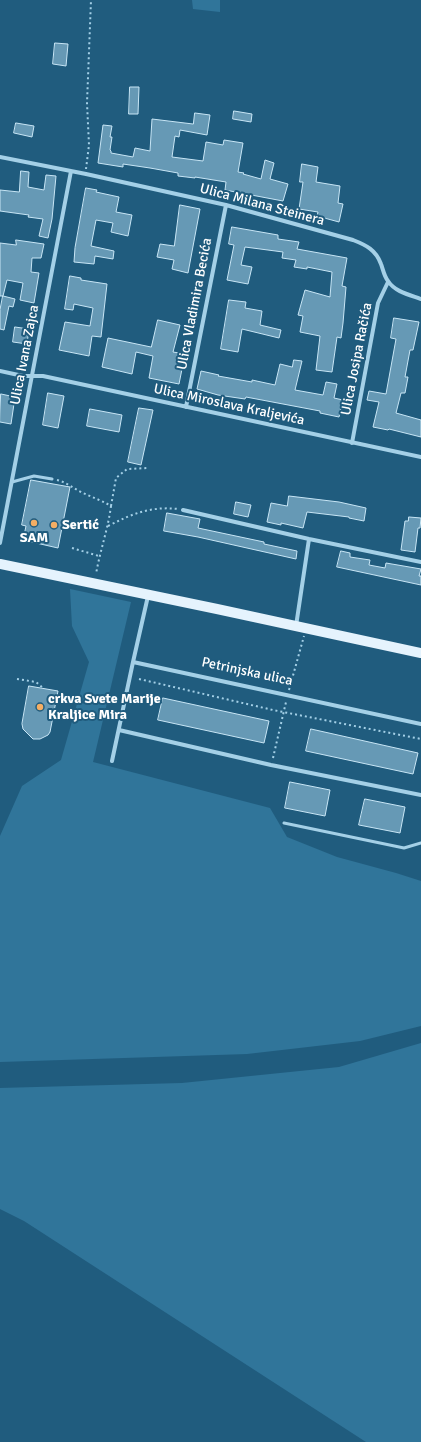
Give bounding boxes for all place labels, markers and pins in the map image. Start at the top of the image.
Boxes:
place label: Sertić [62,517,99,533]
marker: SAM [29,518,39,528]
marker: Sertić [49,520,59,530]
place label: SAM [20,530,48,546]
place label: crkva Svete Marije Kraljice Mira [48,691,161,724]
marker: crkva Svete Marije Kraljice Mira [35,702,45,712]

